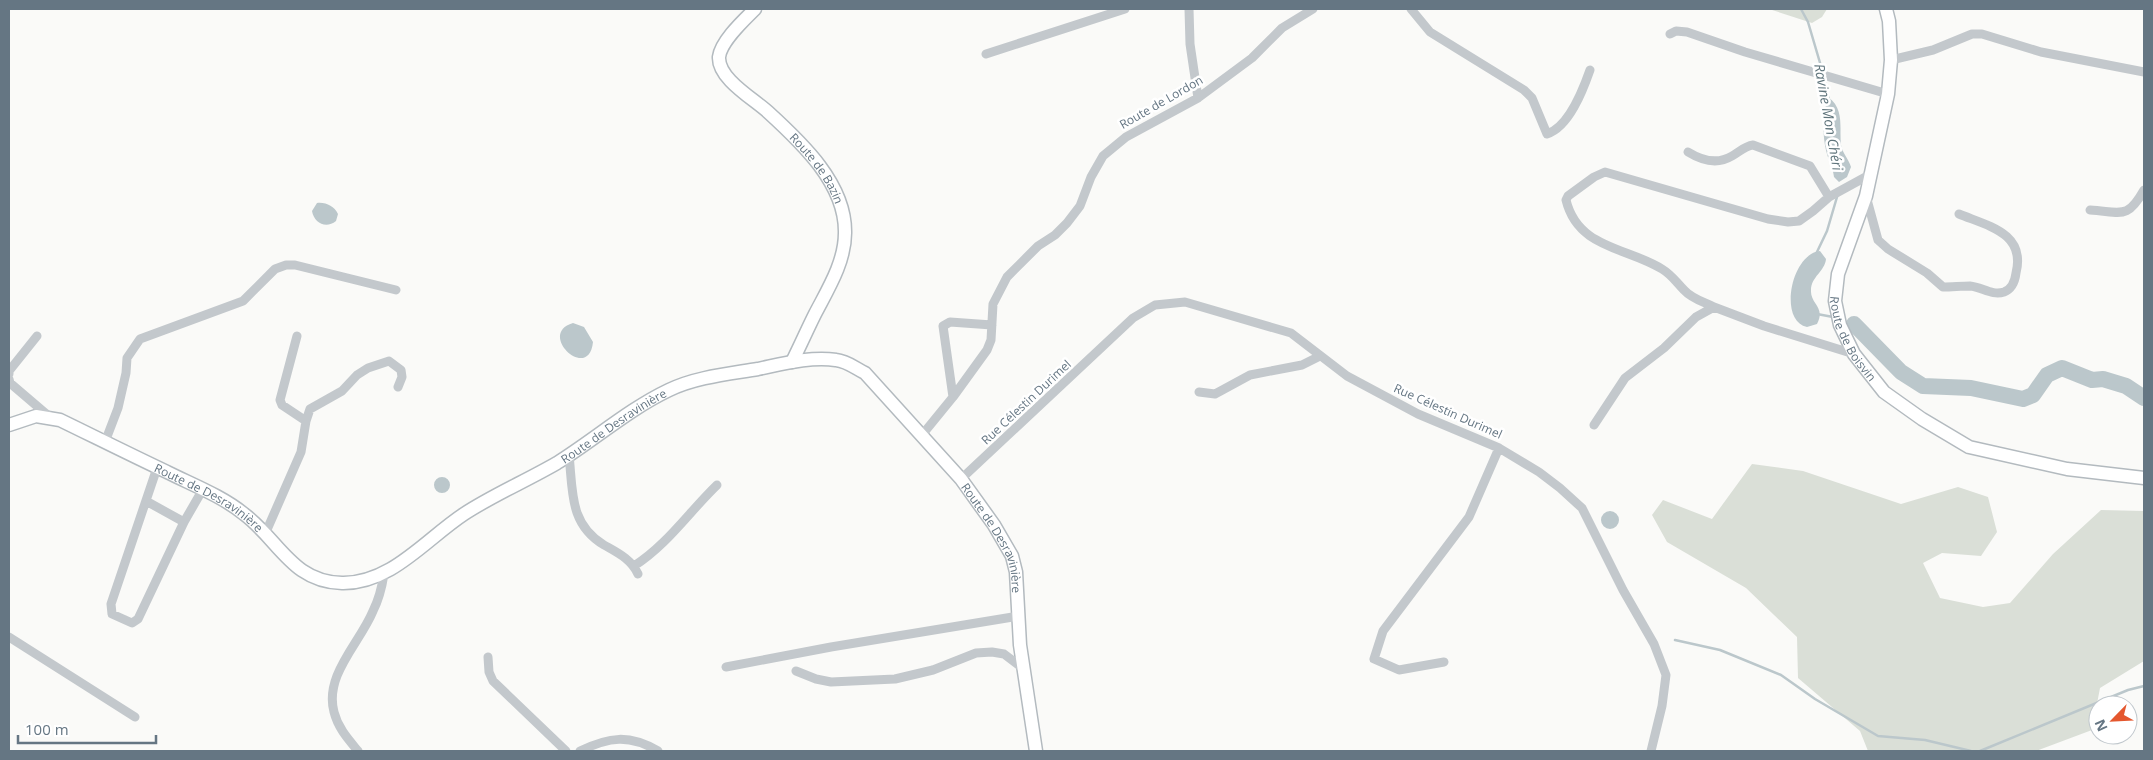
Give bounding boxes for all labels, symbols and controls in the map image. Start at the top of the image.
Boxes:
water label: Ravine Mon Chéri [1810,62,1848,172]
street label: Route de Lordon [1116,71,1206,133]
street label: Route de Bazin [786,129,848,206]
street label: Route de Boisvin [1826,295,1881,384]
street label: Rue Célestin Durimel [977,356,1075,448]
street label: Rue Célestin Durimel [1391,379,1505,443]
street label: Route de Desravinière [557,384,669,467]
street label: Route de Desravinière [152,459,268,536]
street label: Route de Desravinière [958,479,1026,594]
north arrow [2088,695,2138,745]
scale bar [18,712,155,744]
text: N [2090,716,2112,735]
text: 100 m [25,719,69,739]

